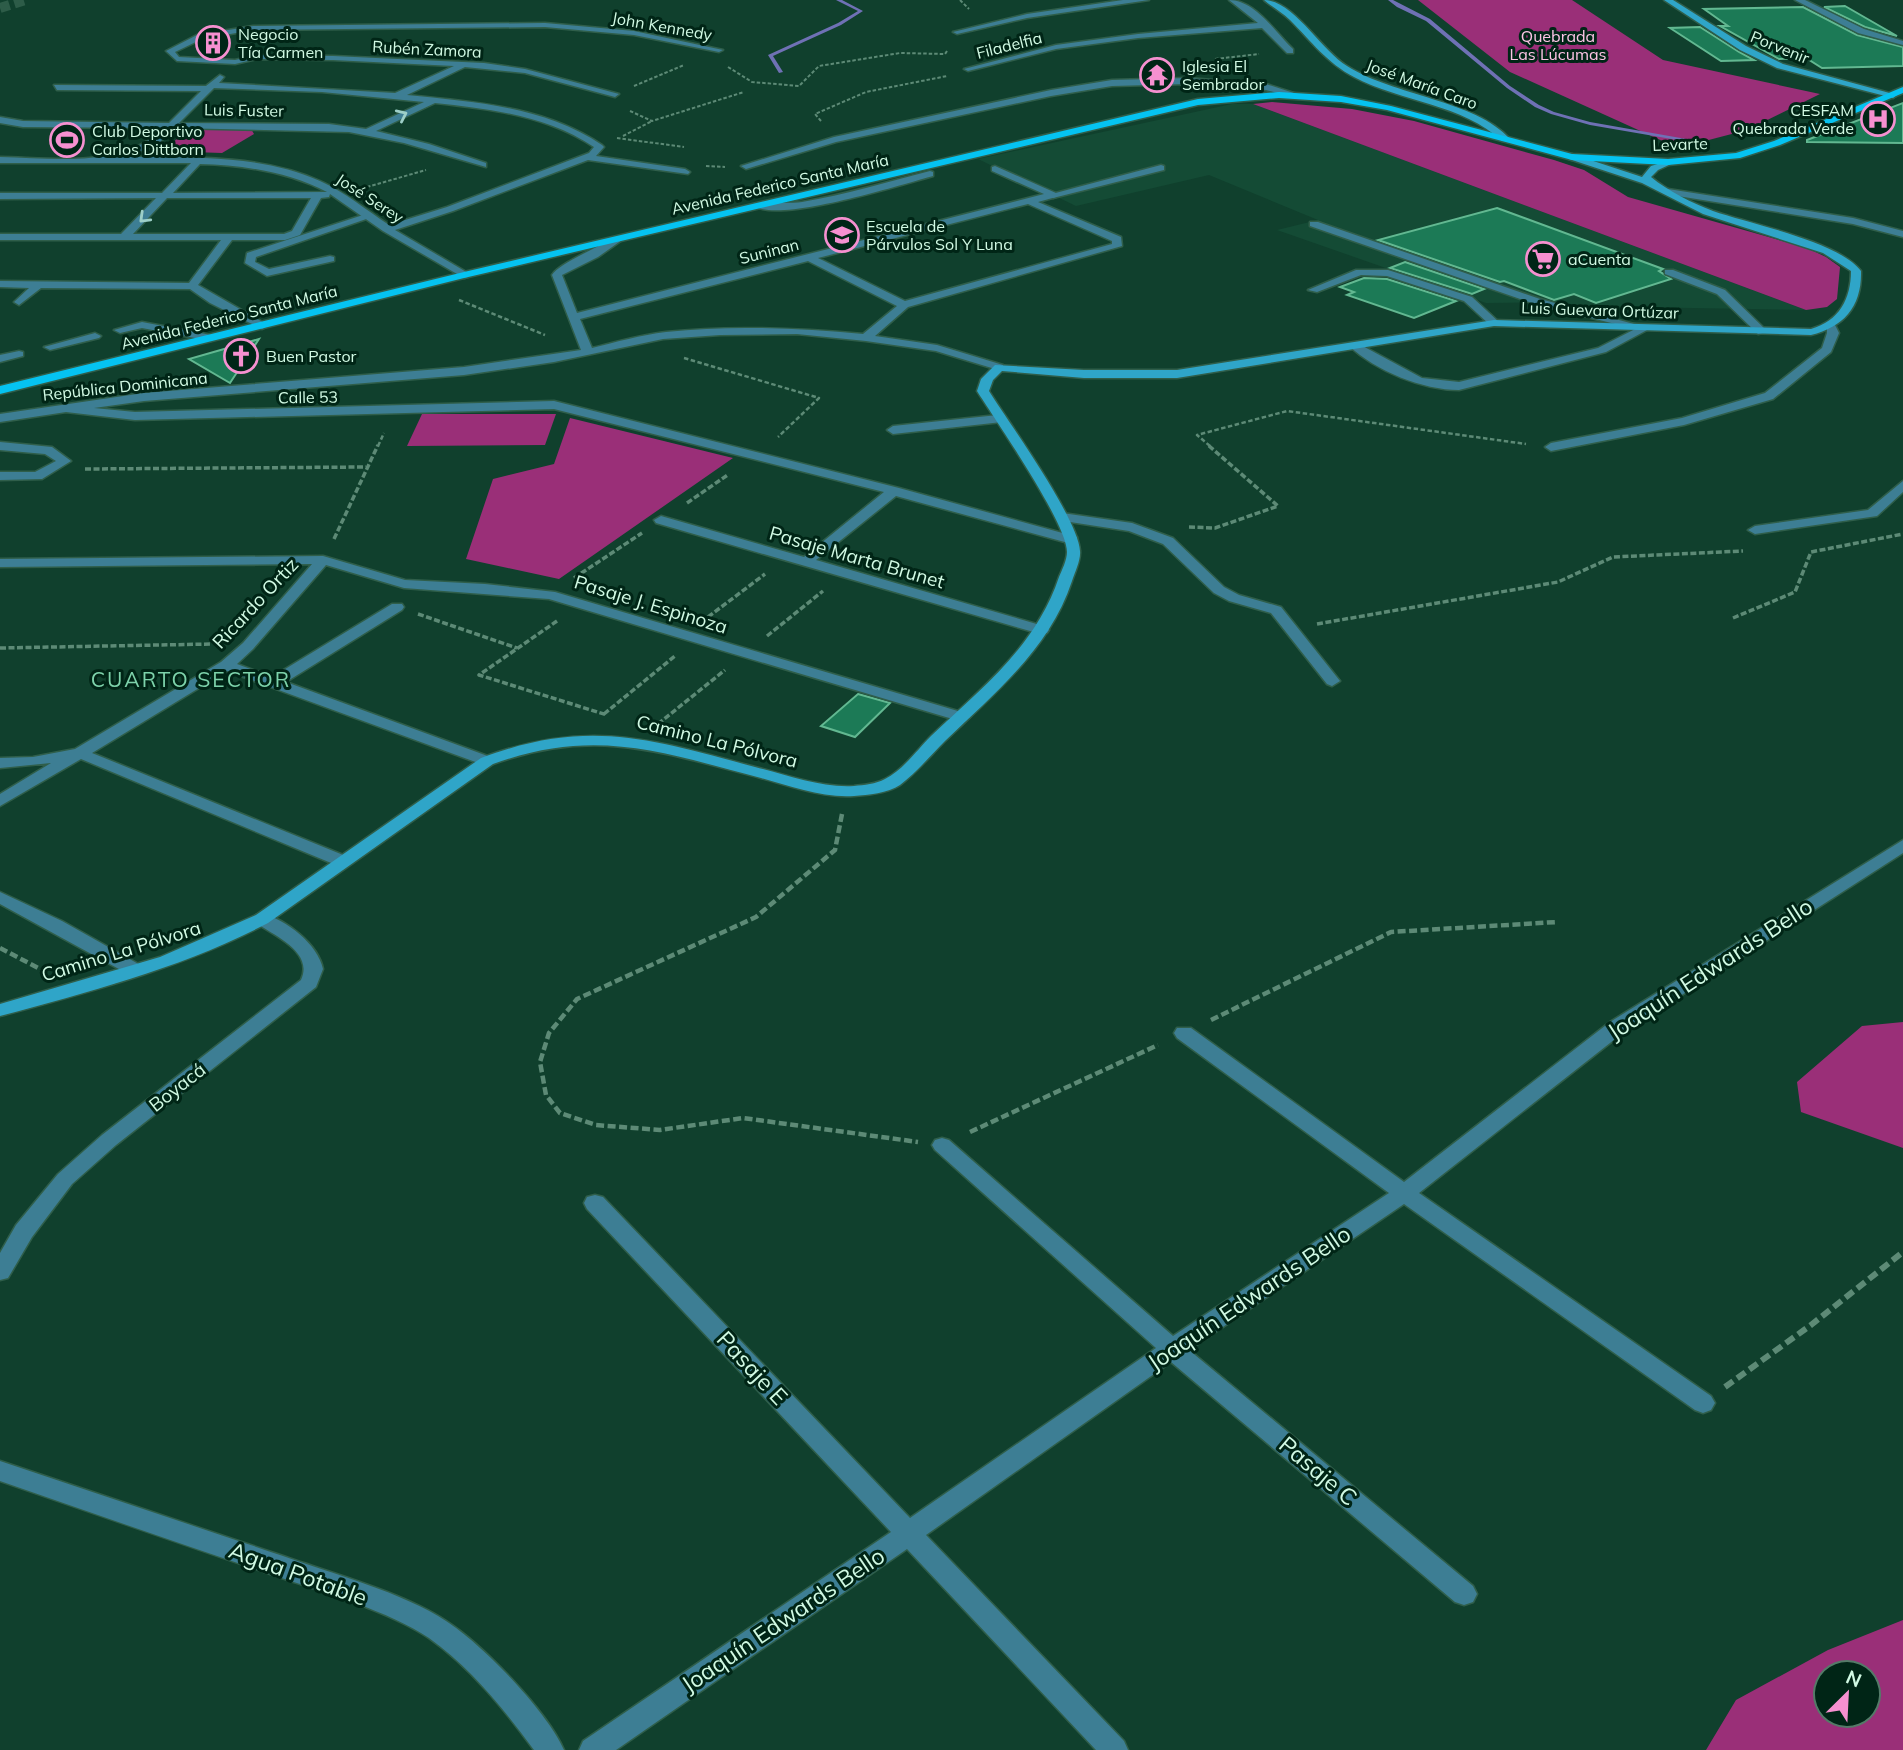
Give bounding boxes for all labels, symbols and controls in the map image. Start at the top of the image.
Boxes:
street label: John Kennedy [610,7,714,45]
building icon: Negocio Tía Carmen [194,24,232,62]
place label: Negocio Tía Carmen [238,24,323,62]
park label: Quebrada Las Lúcumas [1510,26,1607,64]
street label: Porvenir [1748,26,1812,68]
street label: Filadelfia [974,27,1044,63]
street label: Rubén Zamora [372,36,482,62]
street label: José María Caro [1364,55,1480,113]
temple icon: Iglesia El Sembrador [1138,56,1176,94]
place label: Iglesia El Sembrador [1182,56,1264,94]
street label: Luis Fuster [204,99,284,121]
place label: CESFAM Quebrada Verde [1732,100,1854,138]
hospital icon: CESFAM Quebrada Verde [1859,100,1897,138]
one-way arrow [395,110,407,124]
sports icon: Club Deportivo Carlos Dittborn [48,121,86,159]
place label: Club Deportivo Carlos Dittborn [92,121,204,159]
street label: Levarte [1652,133,1708,155]
street label: Avenida Federico Santa María [669,149,891,219]
street label: José Serey [332,169,408,228]
one-way arrow [139,209,152,222]
school or university icon: Escuela de Párvulos Sol Y Luna [823,216,861,254]
place label: Escuela de Párvulos Sol Y Luna [866,216,1013,254]
street label: Suninan [737,234,801,268]
supermarket icon: aCuenta [1524,240,1562,278]
place label: aCuenta [1568,249,1631,269]
street label: Avenida Federico Santa María [119,280,339,354]
street label: Luis Guevara Ortúzar [1521,297,1679,323]
church icon: Buen Pastor [222,337,260,375]
place label: Buen Pastor [266,346,357,366]
street label: República Dominicana [41,367,209,405]
street label: Calle 53 [278,386,338,408]
street label: Pasaje Marta Brunet [767,521,948,594]
street label: Ricardo Ortiz [207,552,303,653]
street label: Pasaje J. Espinoza [572,569,730,639]
district label: CUARTO SECTOR [91,666,291,692]
street label: Camino La Pólvora [634,709,800,773]
street label: Joaquín Edwards Bello [1602,891,1818,1046]
street label: Camino La Pólvora [38,915,204,987]
street label: Boyacá [144,1057,210,1117]
street label: Joaquín Edwards Bello [1142,1219,1356,1376]
street label: Pasaje E [711,1325,794,1411]
street label: Pasaje C [1273,1430,1363,1512]
street label: Agua Potable [225,1535,371,1612]
street label: Joaquín Edwards Bello [676,1541,890,1698]
north arrow [1812,1659,1882,1729]
text: N [1842,1665,1865,1692]

